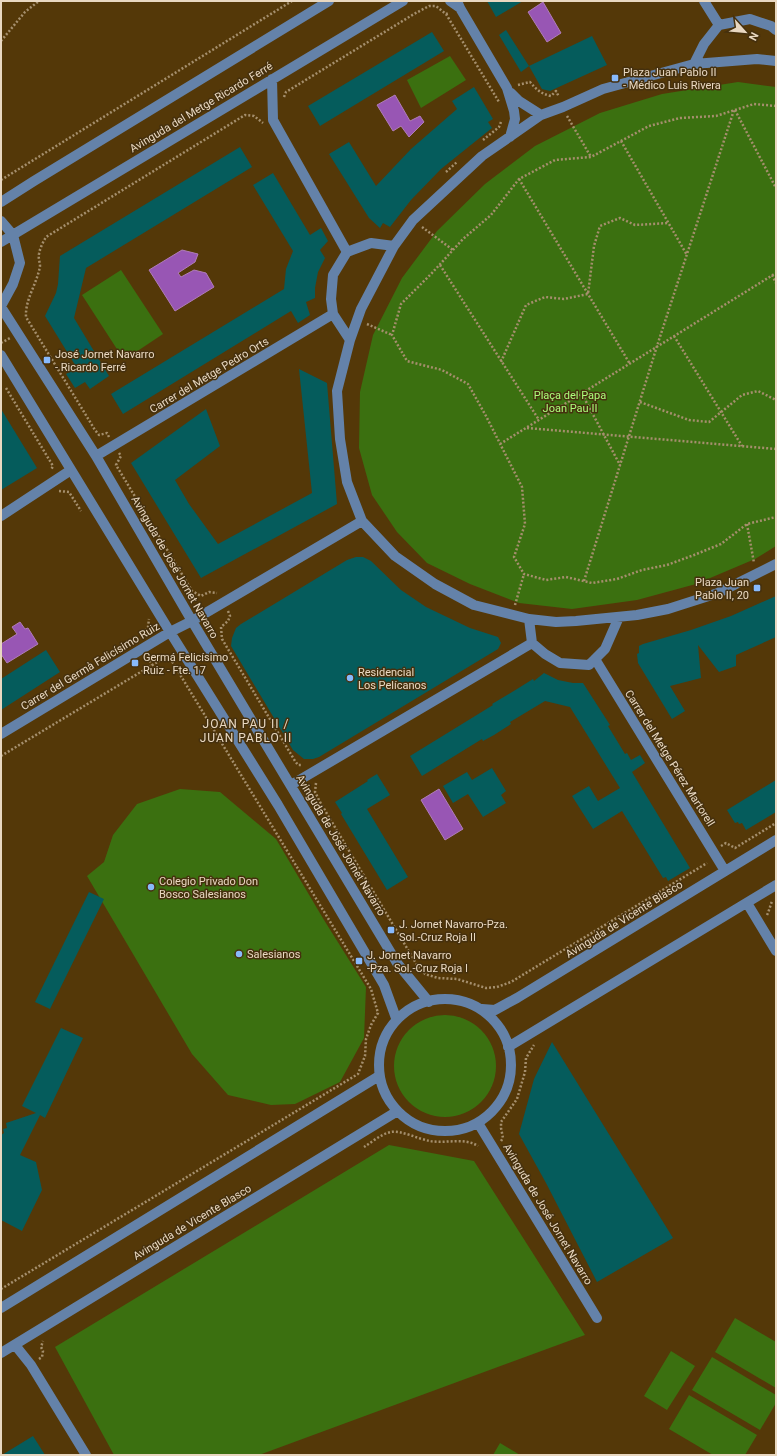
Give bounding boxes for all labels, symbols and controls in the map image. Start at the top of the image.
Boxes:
north arrow [725,12,765,52]
text: N [746,30,761,43]
street label: Avinguda del Metge Ricardo Ferré [127,59,275,155]
place label: Plaza Juan Pablo II - Médico Luis Rivera [623,66,721,92]
marker: Plaza Juan Pablo II - Médico Luis Rivera [610,73,620,83]
street label: Carrer del Metge Pedro Orts [147,335,271,416]
place label: José Jornet Navarro - Ricardo Ferré [55,348,155,374]
marker: José Jornet Navarro - Ricardo Ferré [42,355,52,365]
park label: Plaça del Papa Joan Pau II [534,389,606,415]
street label: Avinguda de José Jornet Navarro [128,494,221,641]
place label: Plaza Juan Pablo II, 20 [695,576,749,602]
marker: Plaza Juan Pablo II, 20 [752,583,762,593]
street label: Carrer del Germà Felicísimo Ruiz [19,620,162,713]
place label: Germá Felicísimo Ruiz - Fte. 17 [143,651,228,677]
marker: Germá Felicísimo Ruiz - Fte. 17 [130,658,140,668]
place label: Residencial Los Pelícanos [358,666,427,692]
marker: Residencial Los Pelícanos [345,673,355,683]
street label: Carrer del Metge Pérez Martorell [622,688,717,829]
district label: JOAN PAU II / JUAN PABLO II [200,717,292,745]
street label: Avinguda de José Jornet Navarro [293,772,388,918]
place label: Colegio Privado Don Bosco Salesianos [159,875,258,901]
street label: Avinguda de Vicente Blasco [563,878,685,961]
marker: Colegio Privado Don Bosco Salesianos [146,882,156,892]
place label: J. Jornet Navarro-Pza. Sol.-Cruz Roja II [399,918,508,944]
marker: J. Jornet Navarro-Pza. Sol.-Cruz Roja II [386,925,396,935]
place label: Salesianos [247,948,301,961]
marker: Salesianos [234,949,244,959]
place label: J. Jornet Navarro -Pza. Sol.-Cruz Roja I [367,949,468,975]
marker: J. Jornet Navarro -Pza. Sol.-Cruz Roja I [354,956,364,966]
street label: Avinguda de José Jornet Navarro [500,1141,595,1287]
street label: Avinguda de Vicente Blasco [131,1182,254,1263]

